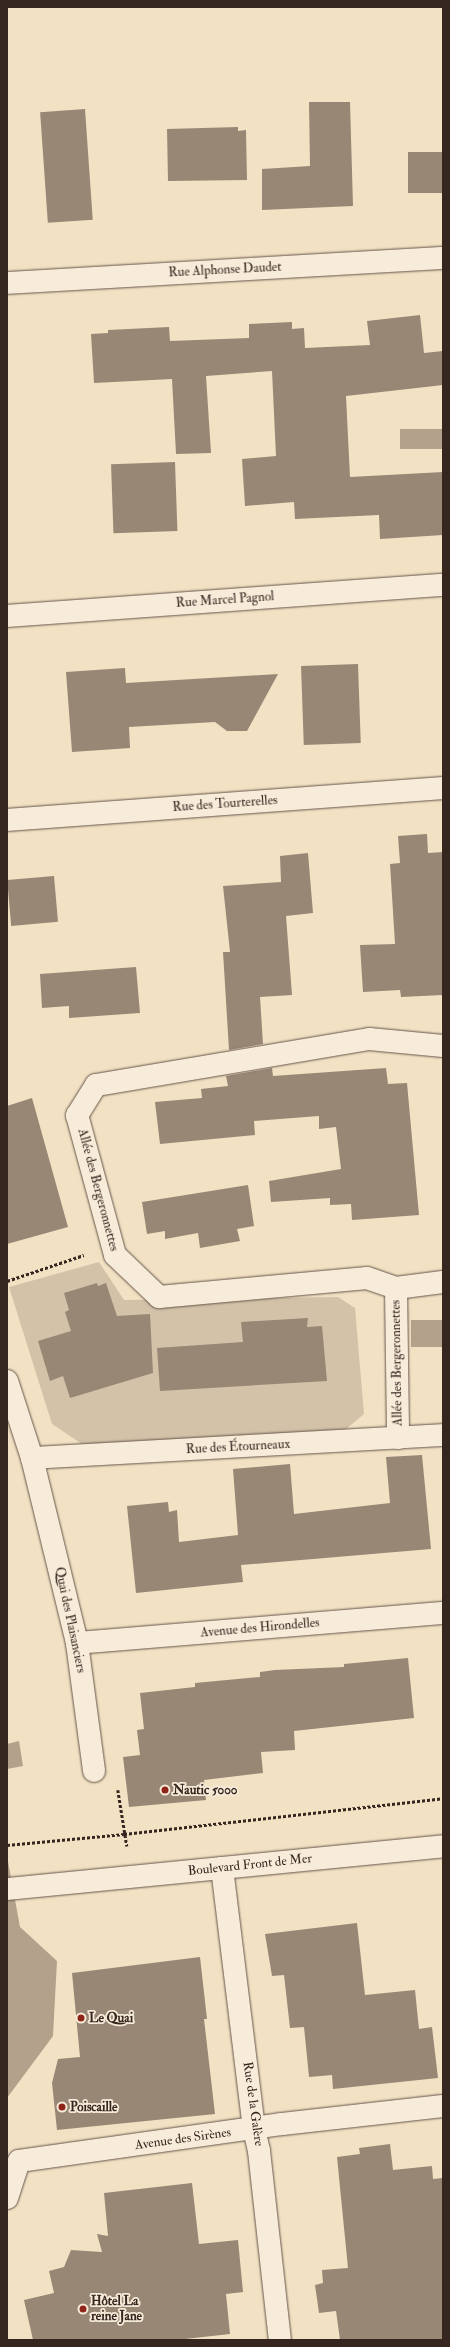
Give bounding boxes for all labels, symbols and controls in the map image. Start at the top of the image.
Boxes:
street label: Rue Alphonse Daudet [168,259,282,281]
street label: Rue Marcel Pagnol [175,589,275,611]
street label: Rue des Tourterelles [172,793,278,815]
street label: Allée des Bergeronnettes [74,1127,122,1253]
street label: Allée des Bergeronnettes [388,1300,406,1426]
street label: Rue des Étourneaux [185,1436,291,1458]
street label: Quai des Plaisanciers [51,1566,89,1674]
street label: Avenue des Hirondelles [200,1615,320,1641]
place label: Nautic 5000 [173,1782,238,1798]
marker: Nautic 5000 [160,1785,170,1795]
street label: Boulevard Front de Mer [187,1851,313,1879]
place label: Le Quai [89,2010,133,2026]
marker: Le Quai [76,2013,86,2023]
street label: Rue de la Galère [239,2061,267,2147]
place label: Poiscaille [70,2099,117,2115]
marker: Poiscaille [57,2102,67,2112]
street label: Avenue des Sirènes [134,2125,232,2153]
place label: Hôtel La reine Jane [91,2294,142,2325]
marker: Hôtel La reine Jane [78,2304,88,2314]

